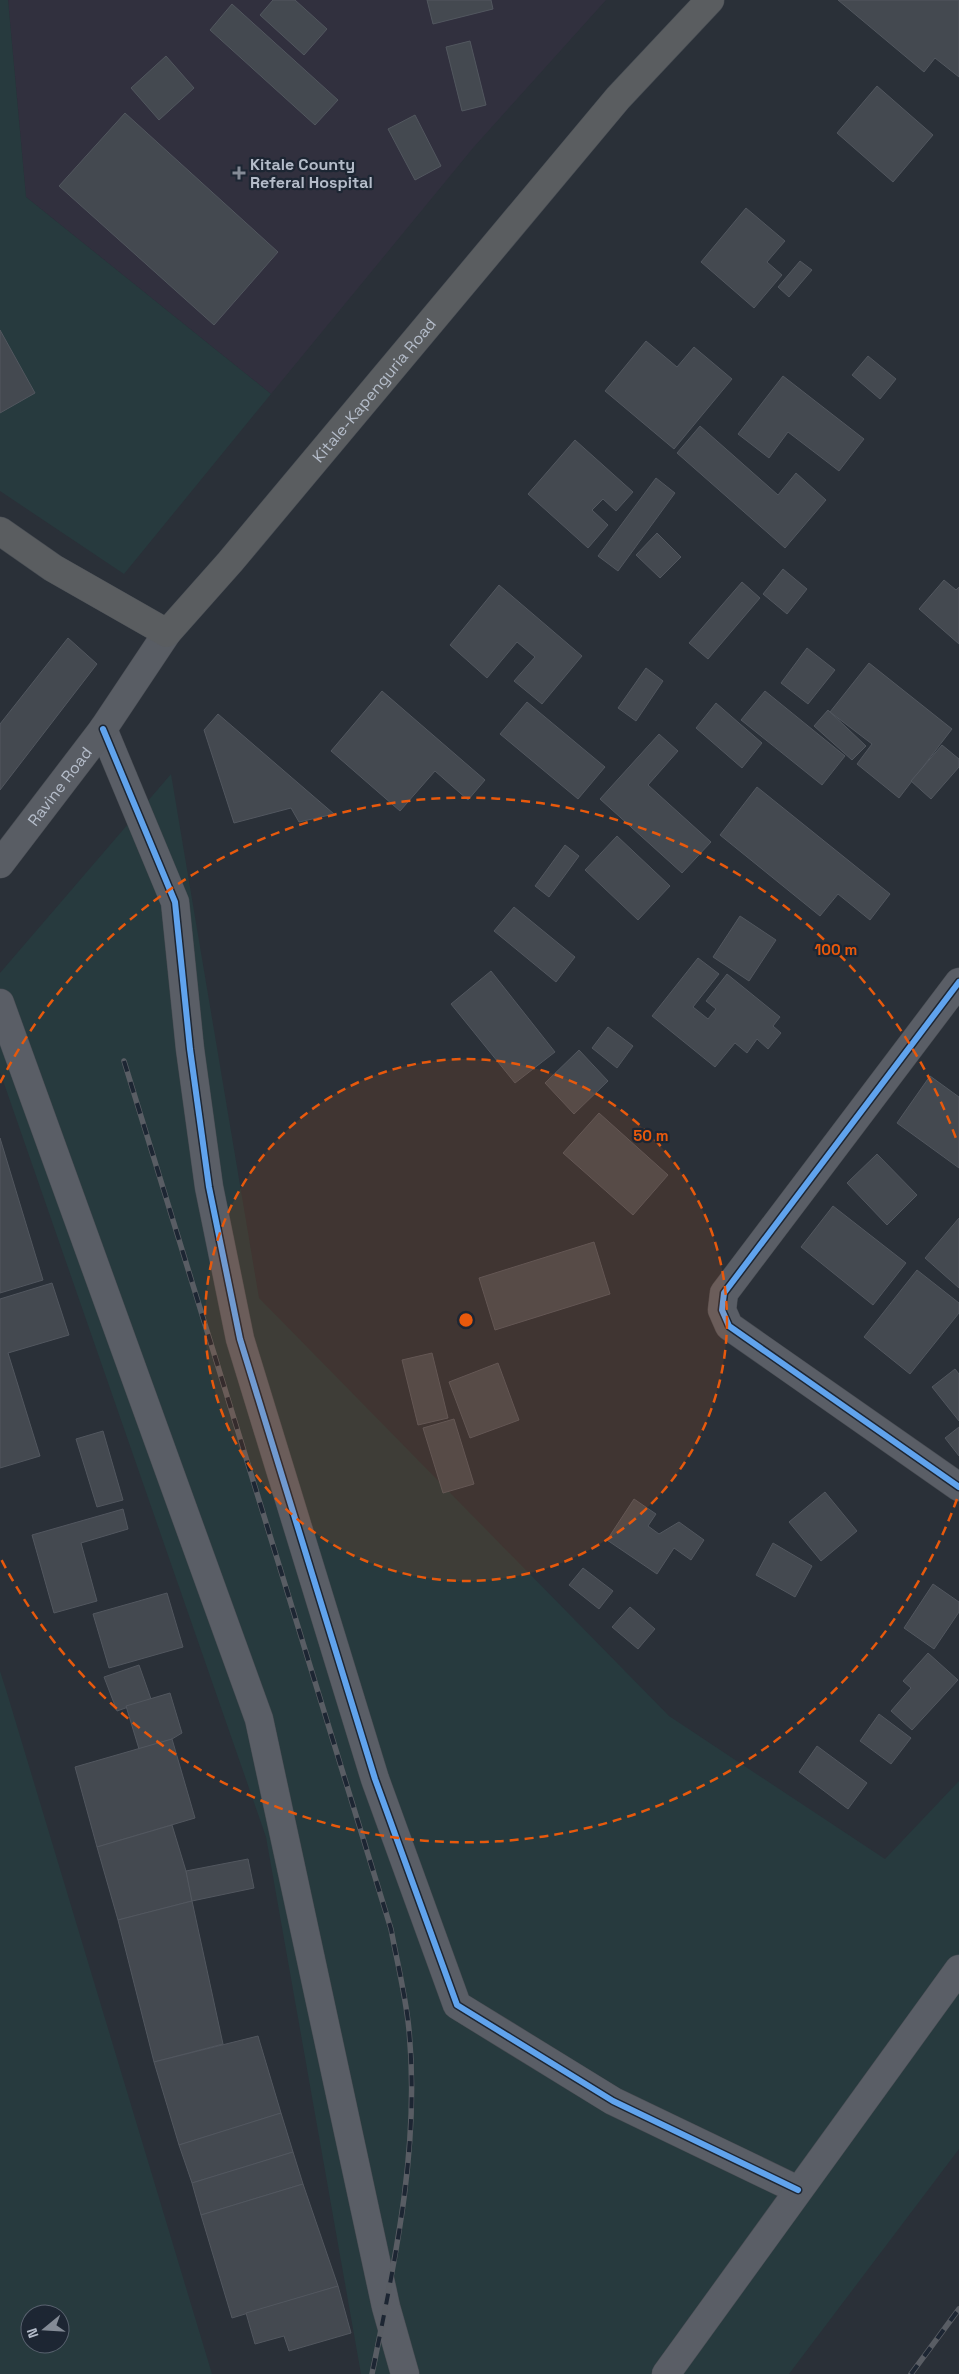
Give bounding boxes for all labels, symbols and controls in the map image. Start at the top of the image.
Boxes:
place label: Kitale County Referal Hospital [250,154,373,193]
marker: Kitale County Referal Hospital [232,166,246,180]
street label: Kitale-Kapenguria Road [308,314,441,467]
street label: Ravine Road [23,743,97,830]
text: 100 m [815,940,857,959]
text: 50 m [633,1126,669,1145]
centre of rings [457,1311,475,1329]
north arrow [20,2304,70,2354]
text: N [23,2326,43,2340]

